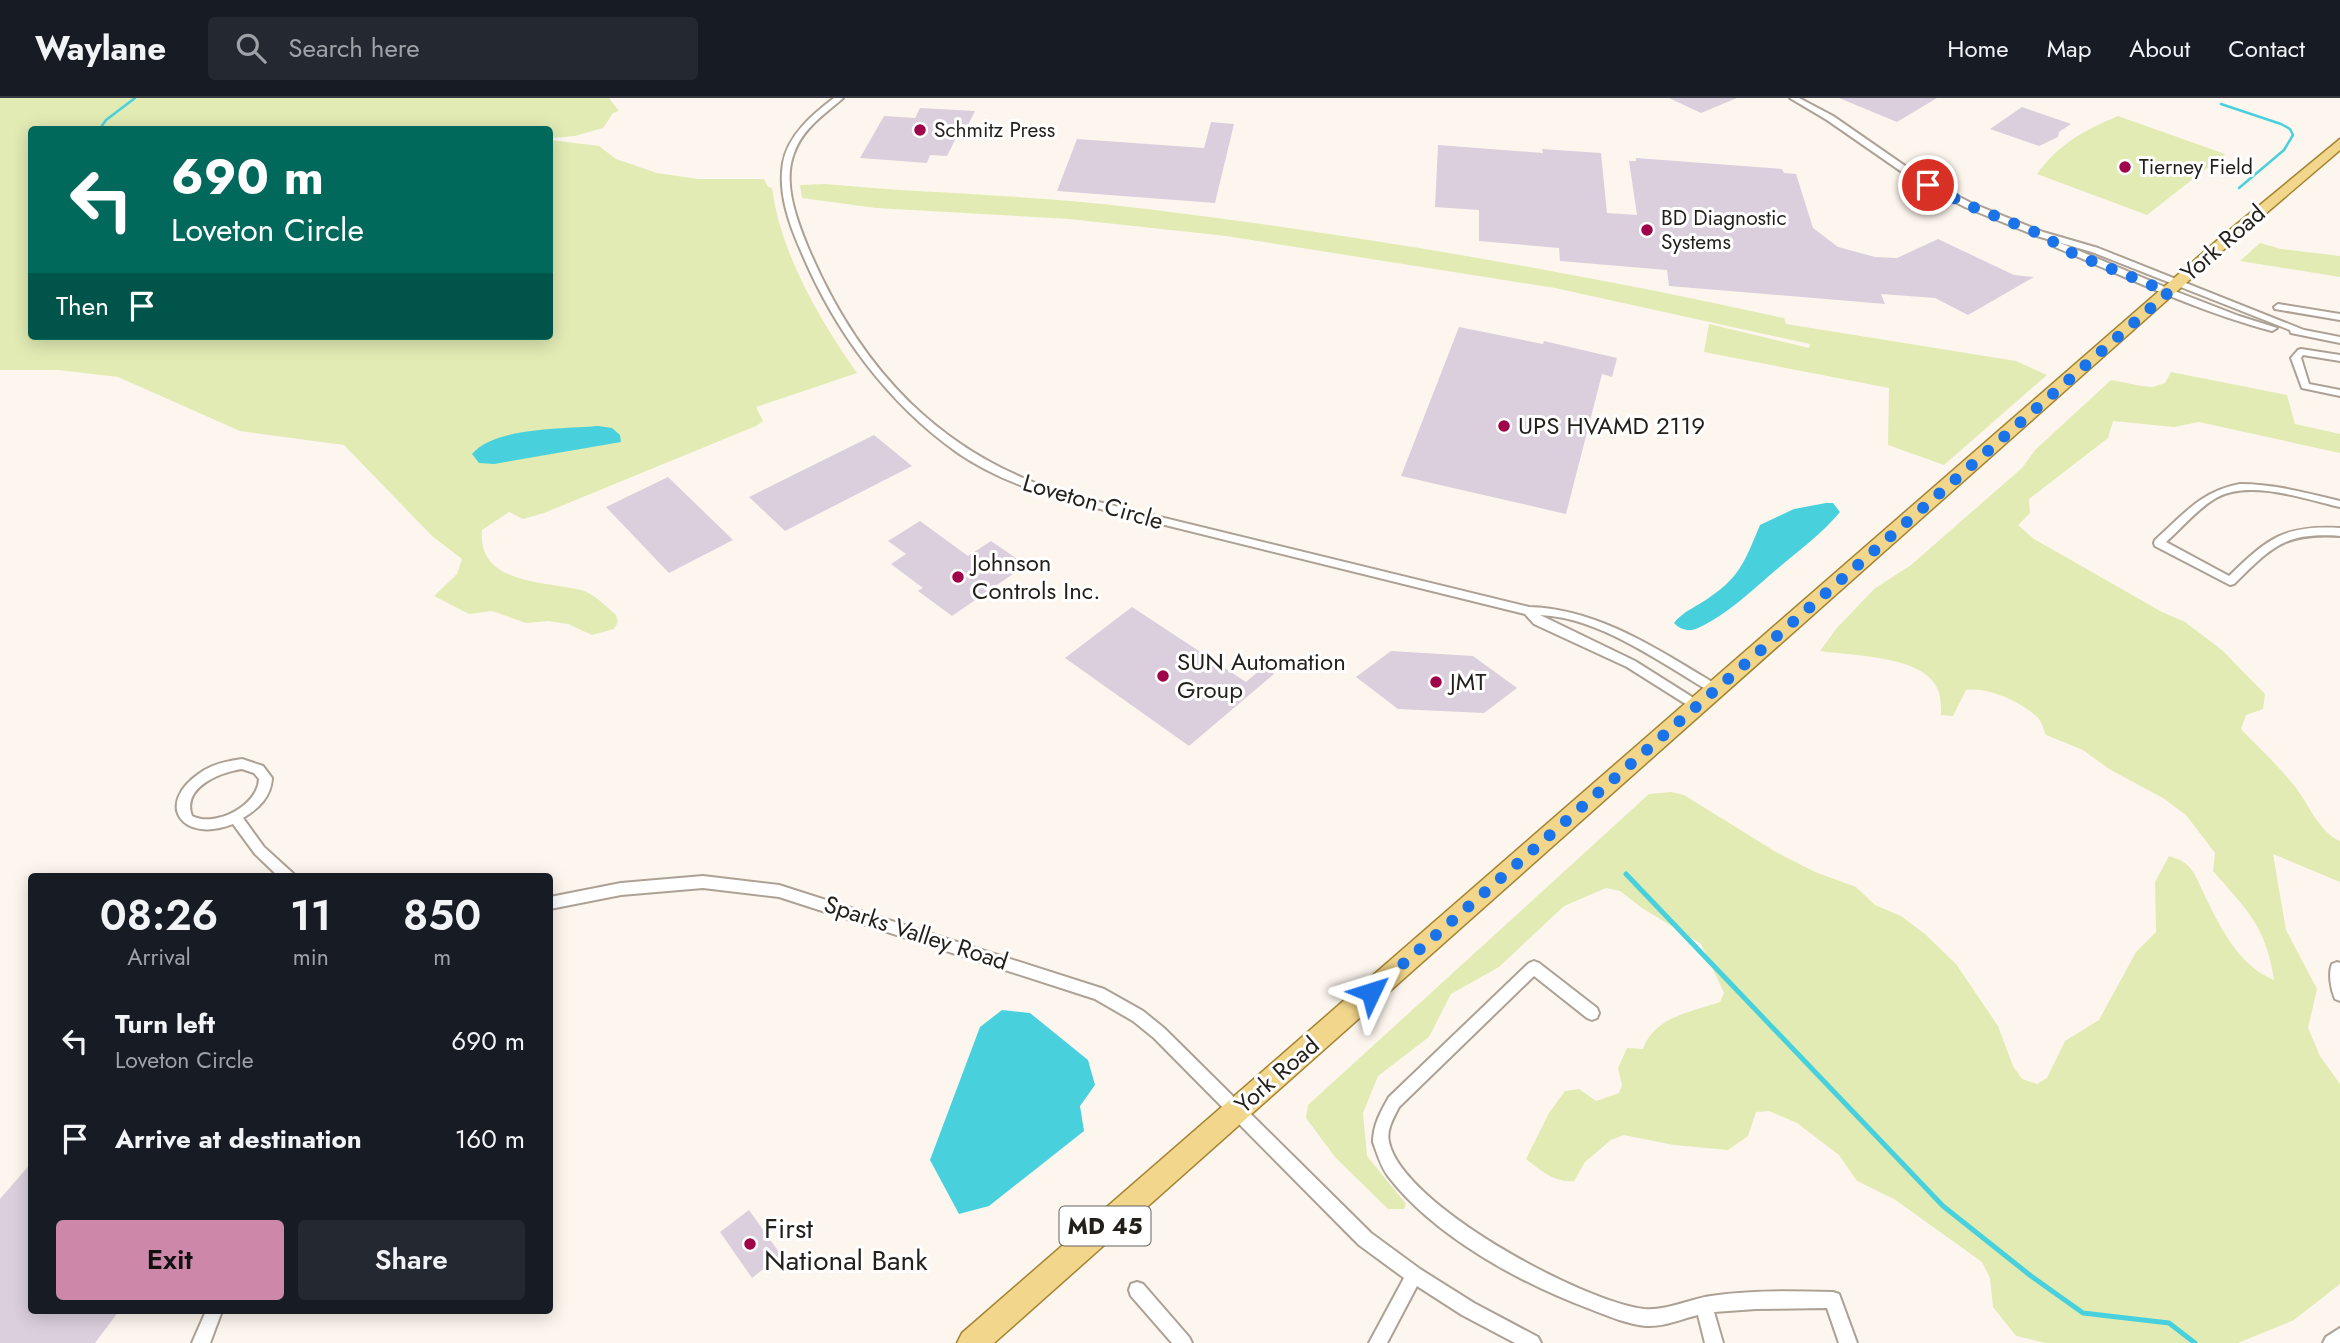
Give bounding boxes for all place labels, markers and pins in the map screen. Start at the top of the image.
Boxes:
place label: Schmitz Press [934,115,1055,145]
marker: Schmitz Press [912,122,928,138]
place label: Tierney Field [2139,152,2253,182]
pin [1898,155,1958,215]
marker: Tierney Field [2117,159,2133,175]
place label: BD Diagnostic Systems [1661,203,1787,257]
marker: BD Diagnostic Systems [1639,222,1655,238]
place label: UPS HVAMD 2119 [1518,408,1705,443]
marker: UPS HVAMD 2119 [1496,418,1512,434]
place label: Johnson Controls Inc. [969,545,1100,608]
marker: Johnson Controls Inc. [950,569,966,585]
place label: SUN Automation Group [1177,644,1346,707]
place label: JMT [1447,664,1486,699]
marker: SUN Automation Group [1155,668,1171,684]
marker: JMT [1428,674,1444,690]
place label: First National Bank [764,1208,928,1281]
marker: First National Bank [742,1236,758,1252]

